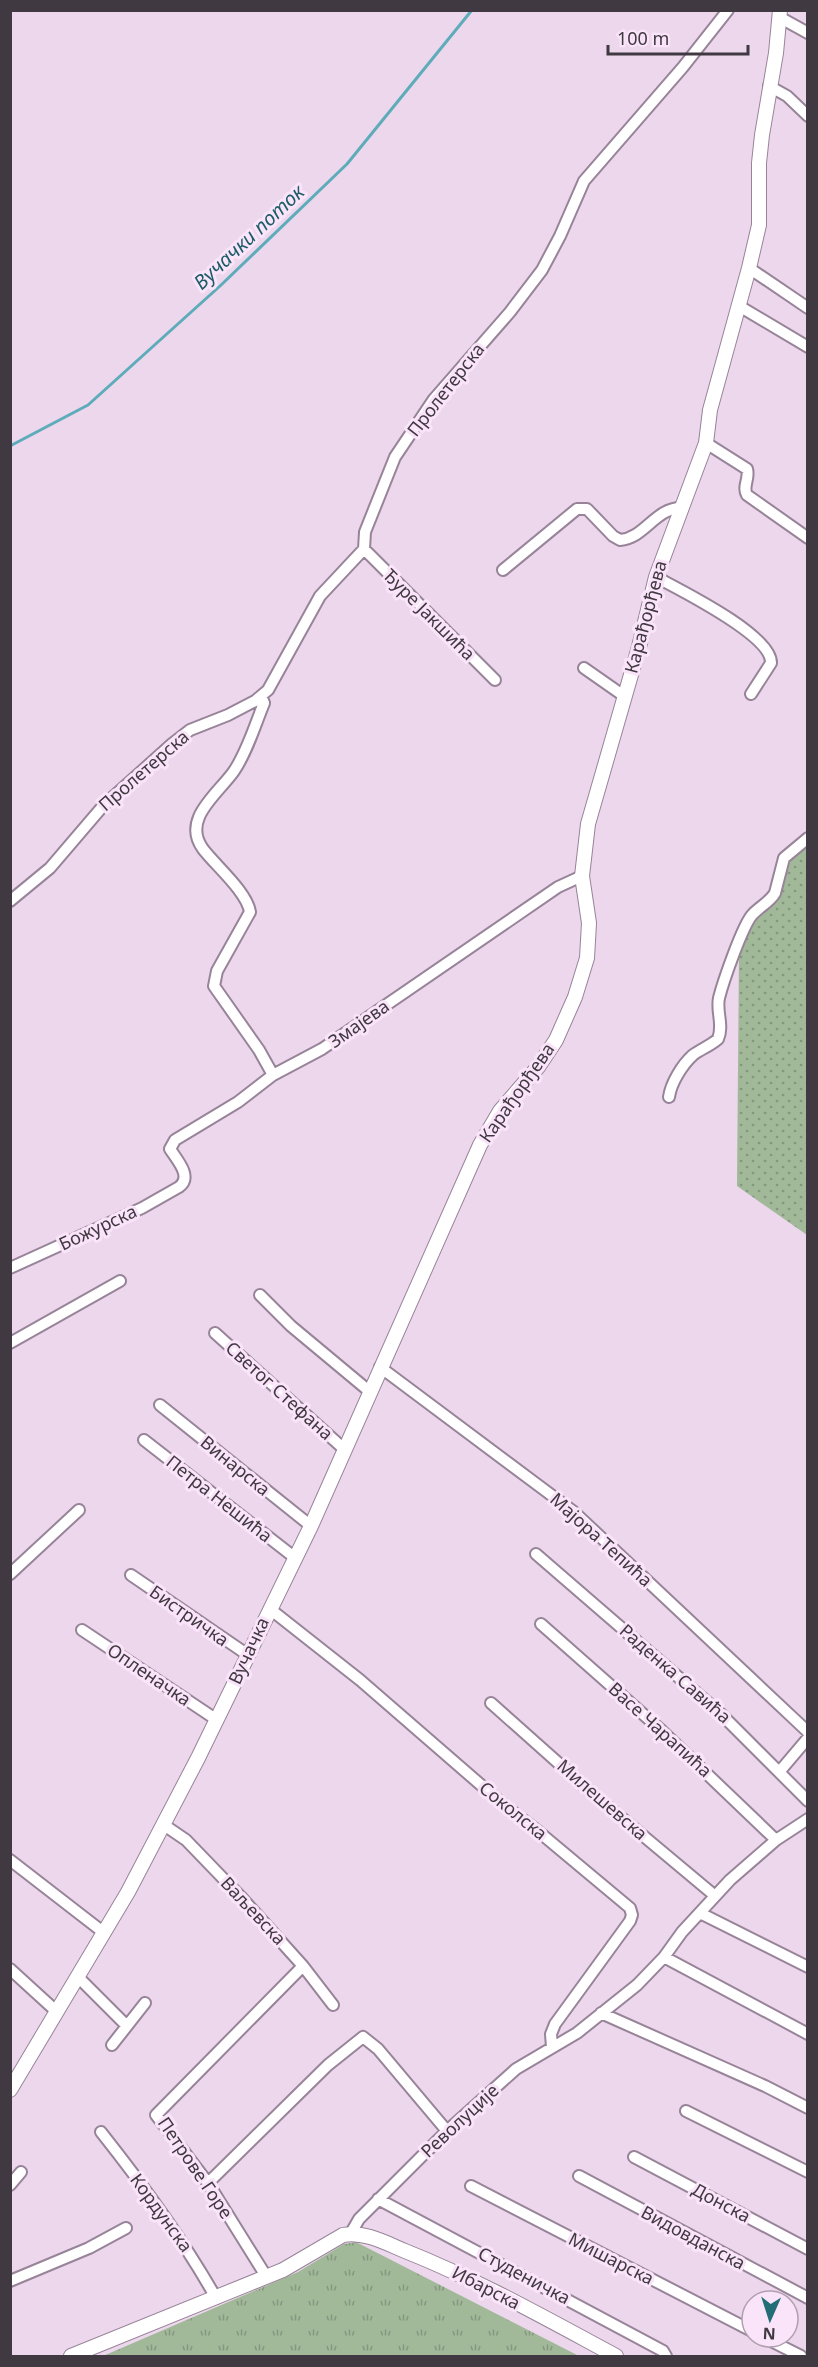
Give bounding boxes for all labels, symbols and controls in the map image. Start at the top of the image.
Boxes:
scale bar [608,18,748,56]
text: 100 m [617,26,669,50]
water label: Вучачки поток [187,178,311,295]
street label: Пролетерска [401,338,489,441]
street label: Карађорђева [618,558,672,676]
street label: Ђуре Јакшића [379,563,481,665]
street label: Пролетерска [93,724,194,816]
street label: Змајева [323,994,394,1053]
street label: Карађорђева [473,1038,559,1147]
street label: Божурска [55,1199,140,1256]
street label: Светог Стефана [221,1336,339,1445]
street label: Винарска [196,1430,275,1501]
street label: Петра Нешића [162,1449,278,1547]
street label: Мајора Тепића [545,1487,658,1592]
street label: Бистричка [145,1579,234,1651]
street label: Вучачка [222,1613,274,1688]
street label: Раденка Савића [615,1618,736,1728]
street label: Опленачка [103,1637,196,1711]
street label: Васе Чарапића [604,1676,717,1782]
street label: Милешевска [552,1753,653,1845]
street label: Соколска [475,1775,553,1845]
street label: Ваљевска [216,1871,292,1950]
street label: Револуције [415,2078,503,2162]
street label: Петрове Горе [153,2112,239,2223]
street label: Кордунска [125,2168,198,2257]
street label: Донска [688,2177,755,2227]
street label: Видовданска [637,2200,750,2275]
street label: Мишарска [565,2226,658,2290]
street label: Студеничка [474,2241,575,2309]
street label: Ибарска [448,2260,525,2314]
north arrow [740,2289,800,2349]
text: N [762,2323,776,2345]

